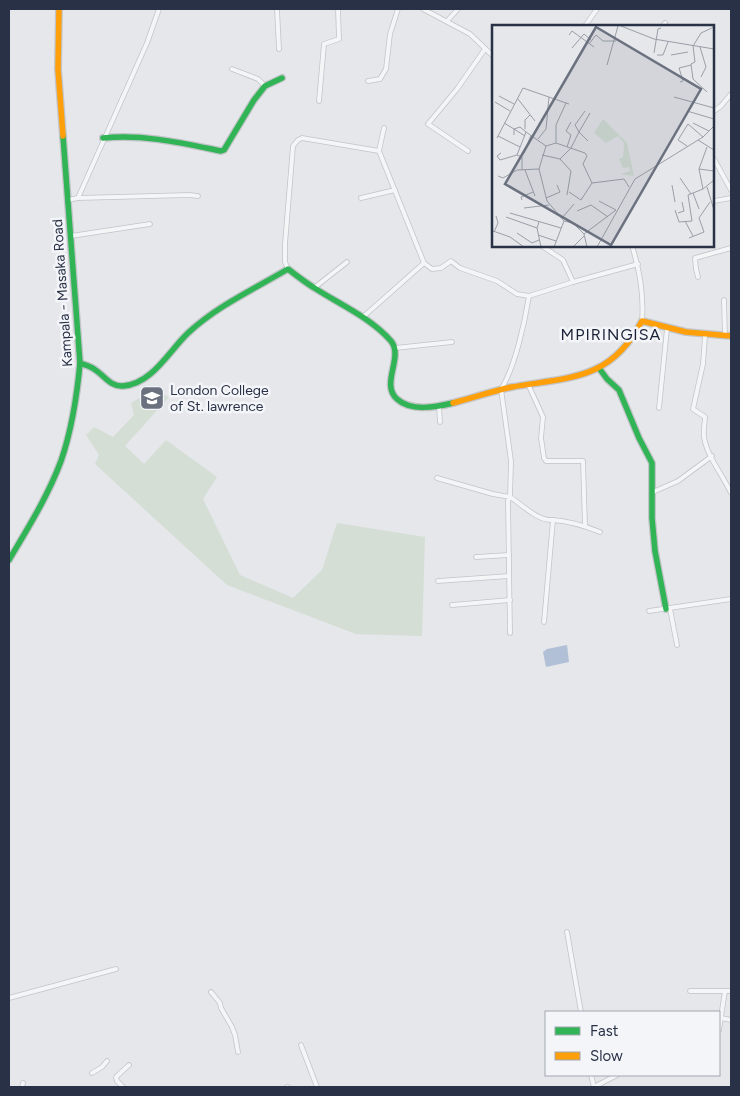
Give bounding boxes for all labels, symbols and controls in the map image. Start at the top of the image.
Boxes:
inset map [492,25,715,248]
street label: Kampala - Masaka Road [49,219,76,367]
district label: MPIRINGISA [561,325,661,344]
place label: London College of St. lawrence [170,382,269,415]
school or university icon: London College of St. lawrence [139,385,165,411]
legend [545,1011,720,1076]
text: Fast [590,1022,619,1040]
text: Slow [590,1047,623,1065]

